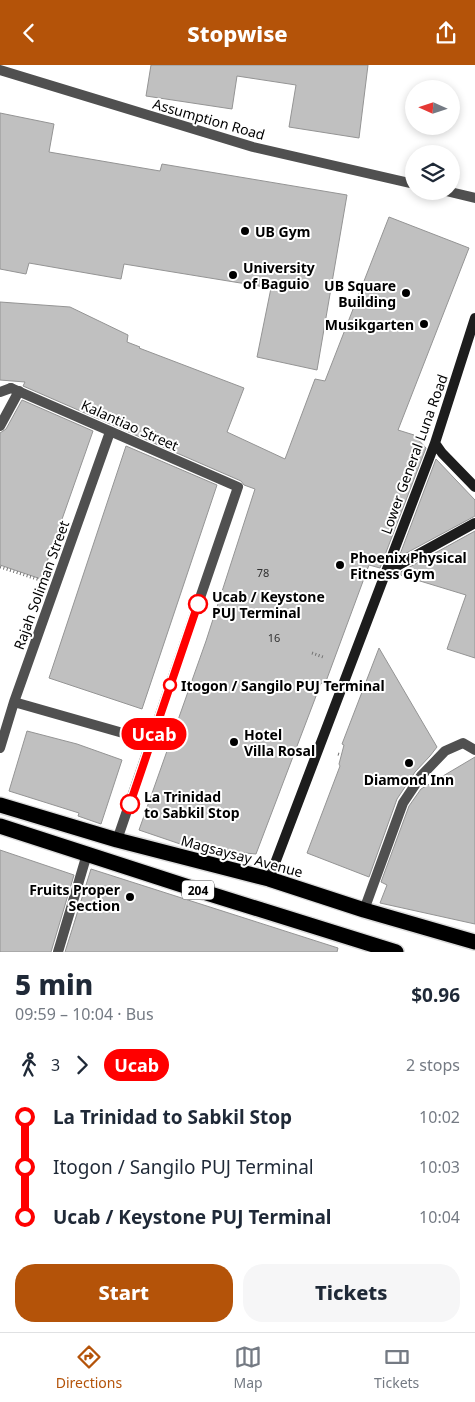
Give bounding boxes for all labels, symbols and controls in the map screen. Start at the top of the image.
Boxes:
text: Stopwise [187,18,288,48]
icon: back [15,19,43,47]
icon: share [432,19,460,47]
north arrow [405,80,460,135]
map controls [405,80,460,200]
street label: Assumption Road [151,94,267,144]
button: layers [405,145,460,200]
place label: UB Gym [255,222,310,241]
marker: UB Gym [239,225,251,237]
place label: University of Baguio [243,258,315,293]
marker: University of Baguio [227,269,239,281]
place label: UB Square Building [324,276,396,311]
marker: UB Square Building [400,287,412,299]
place label: Musikgarten [325,315,414,334]
marker: Musikgarten [418,318,430,330]
street label: Lower General Luna Road [376,371,452,537]
street label: Kalantiao Street [78,395,182,455]
street label: Rajah Soliman Street [9,518,73,652]
place label: Phoenix Physical Fitness Gym [350,548,467,583]
marker: Phoenix Physical Fitness Gym [334,559,346,571]
house number: 78 [257,565,269,580]
place label: Ucab / Keystone PUJ Terminal [212,587,325,622]
marker: Ucab / Keystone PUJ Terminal [188,594,208,614]
house number: 16 [268,630,280,645]
place label: Itogon / Sangilo PUJ Terminal [181,676,385,695]
marker: Itogon / Sangilo PUJ Terminal [163,678,177,692]
line badge: Ucab [119,718,189,750]
text: Ucab [131,722,177,746]
place label: Hotel Villa Rosal [244,725,315,760]
marker: Hotel Villa Rosal [228,736,240,748]
marker: Diamond Inn [403,757,415,769]
place label: Diamond Inn [364,770,454,789]
place label: La Trinidad to Sabkil Stop [144,787,240,822]
marker: La Trinidad to Sabkil Stop [120,794,140,814]
street label: Magsaysay Avenue [179,831,305,881]
place label: Fruits Proper Section [29,880,121,915]
road number: 204 [182,881,214,899]
marker: Fruits Proper Section [124,891,136,903]
text: 5 min [15,965,93,1003]
text: $0.96 [411,982,460,1008]
text: 09:59 – 10:04 · Bus [15,1003,154,1025]
icon: walk [15,1051,43,1079]
icon: forward [68,1051,96,1079]
text: Ucab [114,1053,159,1077]
text: 3 [51,1054,60,1076]
text: 2 stops [406,1054,460,1076]
text: La Trinidad to Sabkil Stop [53,1104,292,1130]
text: 10:02 [419,1106,460,1128]
text: Itogon / Sangilo PUJ Terminal [53,1154,314,1180]
text: 10:03 [419,1156,460,1178]
text: Ucab / Keystone PUJ Terminal [53,1204,332,1230]
text: 10:04 [419,1206,460,1228]
button: Start [15,1264,233,1322]
button: Tickets [243,1264,460,1322]
tab: Directions [56,1343,122,1392]
tab: Map [234,1343,263,1392]
tab: Tickets [374,1343,419,1392]

